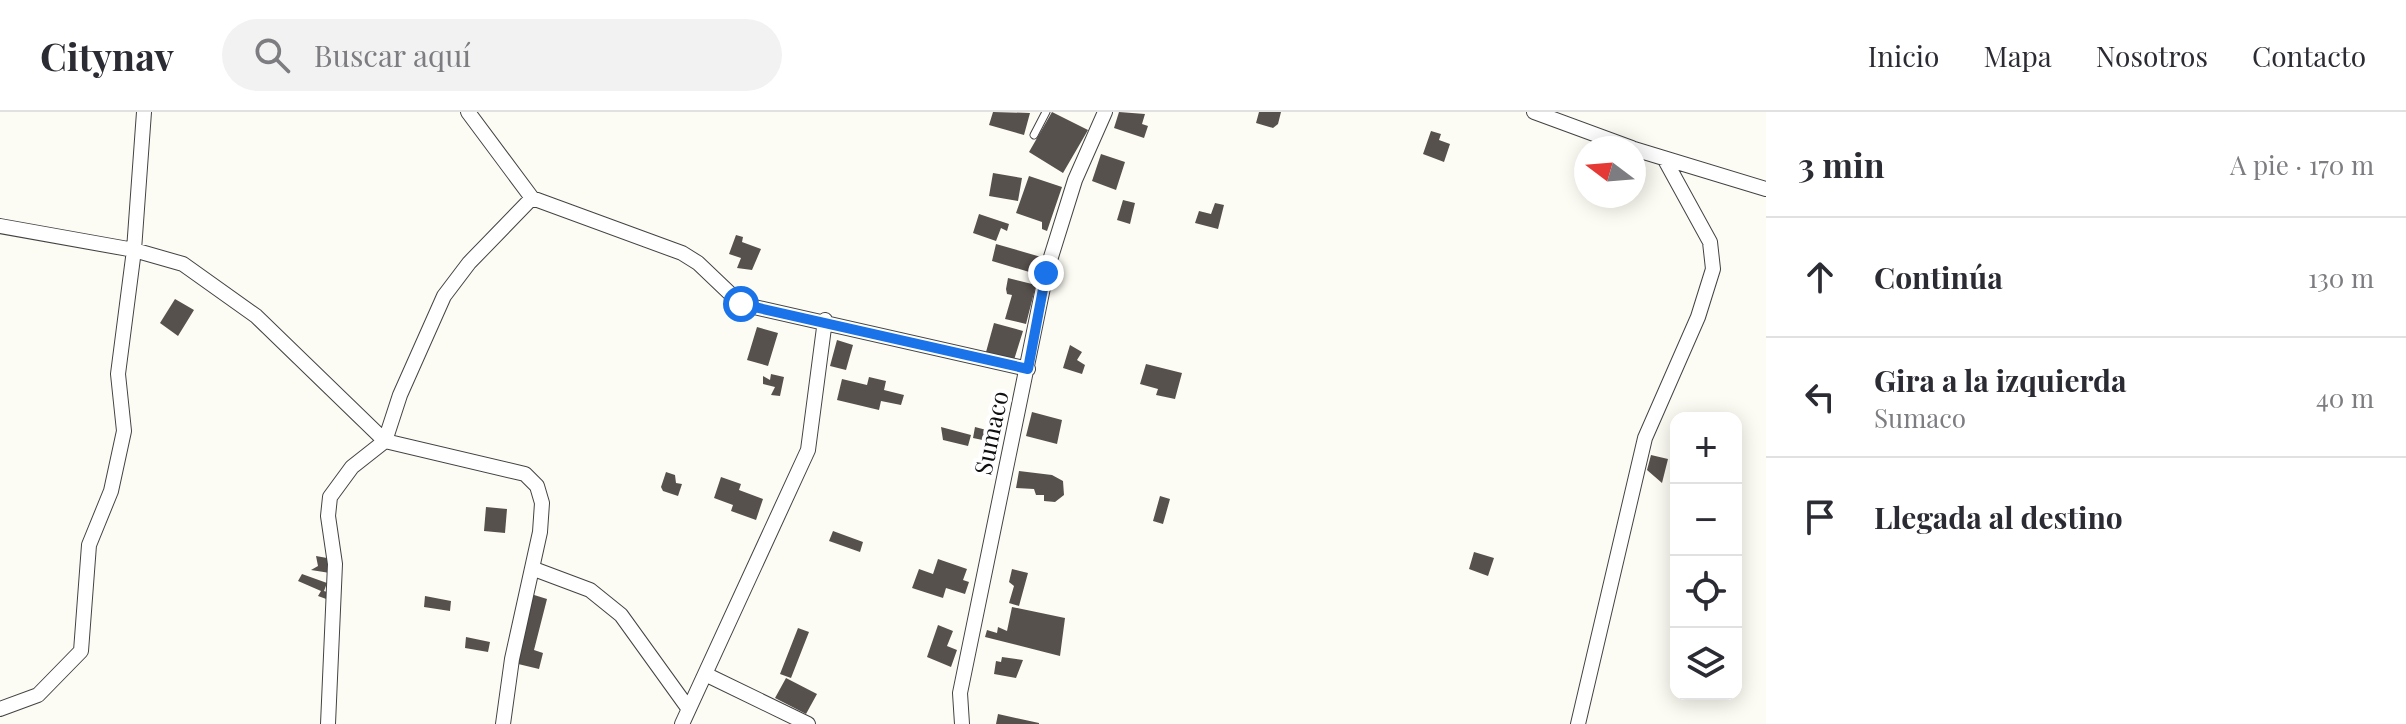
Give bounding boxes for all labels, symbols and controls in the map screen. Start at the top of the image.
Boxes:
search box [222,19,782,91]
text: Citynav [40,30,174,81]
icon: search [250,33,294,77]
text: Buscar aquí [314,35,471,75]
text: Inicio [1868,37,1939,74]
text: Mapa [1983,37,2052,74]
text: Nosotros [2096,37,2208,74]
text: Contacto [2252,37,2366,74]
north arrow [1574,136,1646,208]
text: 3 min [1798,141,1885,187]
text: A pie · 170 m [2230,147,2374,182]
route end [1028,255,1064,291]
icon: ahead [1798,255,1842,299]
text: Continúa [1874,257,2003,297]
text: 130 m [2308,260,2374,295]
route start [723,286,759,322]
text: Gira a la izquierda [1874,360,2127,400]
icon: left [1798,375,1842,419]
text: 40 m [2316,380,2374,415]
street label: Sumaco [966,388,1015,477]
text: Sumaco [1874,400,1966,435]
map controls [1670,412,1742,700]
button: + [1670,412,1742,484]
button: − [1670,484,1742,556]
icon: arrive [1798,495,1842,539]
text: Llegada al destino [1874,497,2123,537]
button: locate [1670,556,1742,628]
button: layers [1670,628,1742,700]

